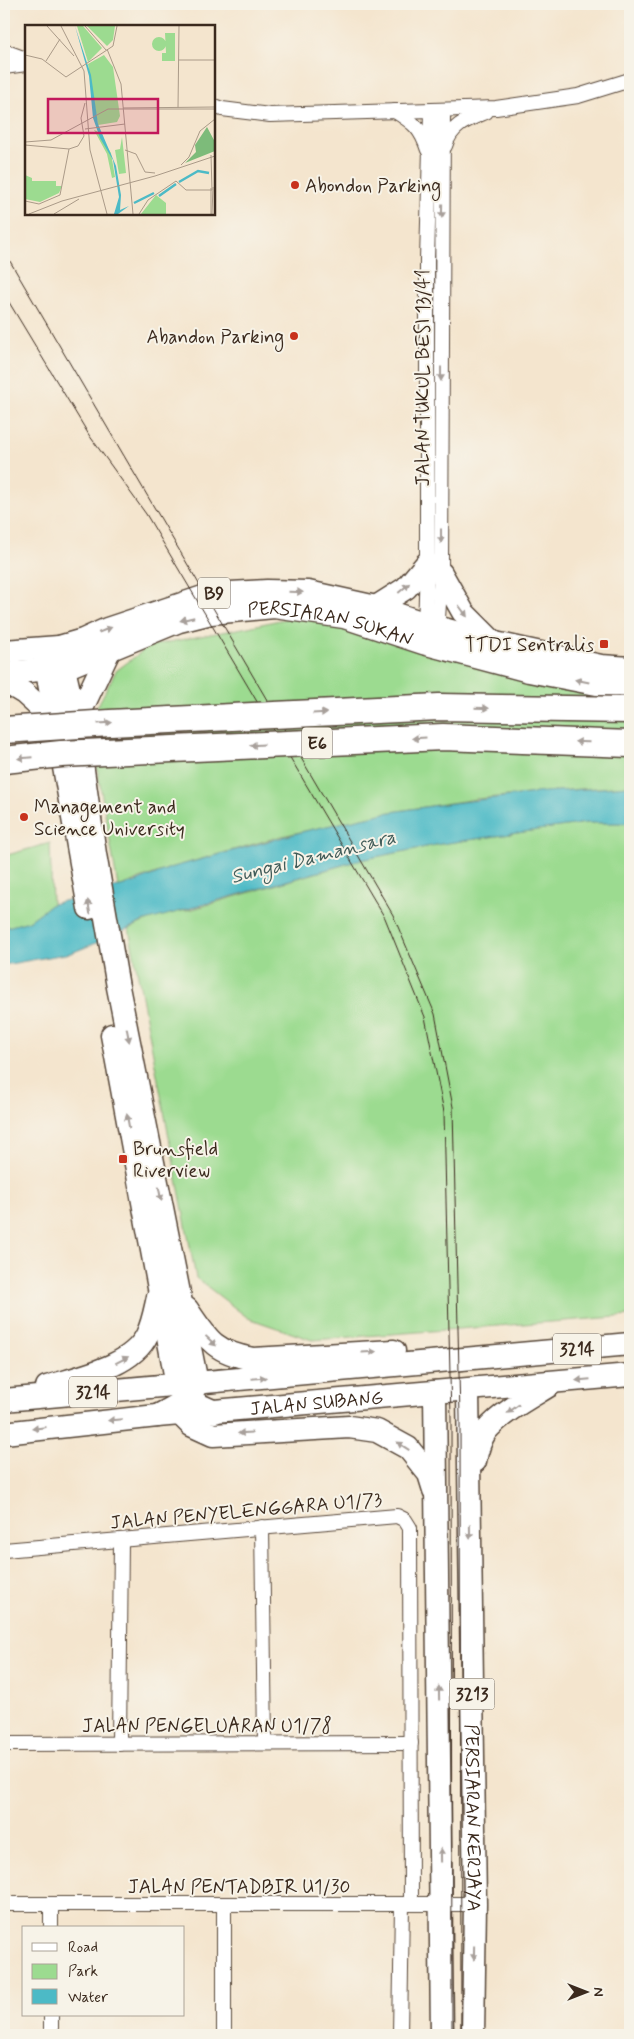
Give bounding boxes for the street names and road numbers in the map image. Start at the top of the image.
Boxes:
street label: JALAN TUKUL BESI 13/41 [411,269,436,487]
road number: B9 [198,578,230,608]
street label: PERSIARAN SUKAN [246,595,416,653]
road number: E6 [302,728,332,758]
road number: 3214 [553,1334,601,1365]
road number: 3214 [69,1376,117,1408]
street label: JALAN SUBANG [249,1385,384,1422]
street label: JALAN PENYELENGGARA U1/73 [109,1487,383,1536]
road number: 3213 [450,1678,494,1710]
street label: JALAN PENGELUARAN U1/78 [82,1714,332,1739]
street label: PERSIARAN KERJAYA [459,1724,486,1912]
street label: JALAN PENTADBIR U1/30 [128,1875,350,1900]

